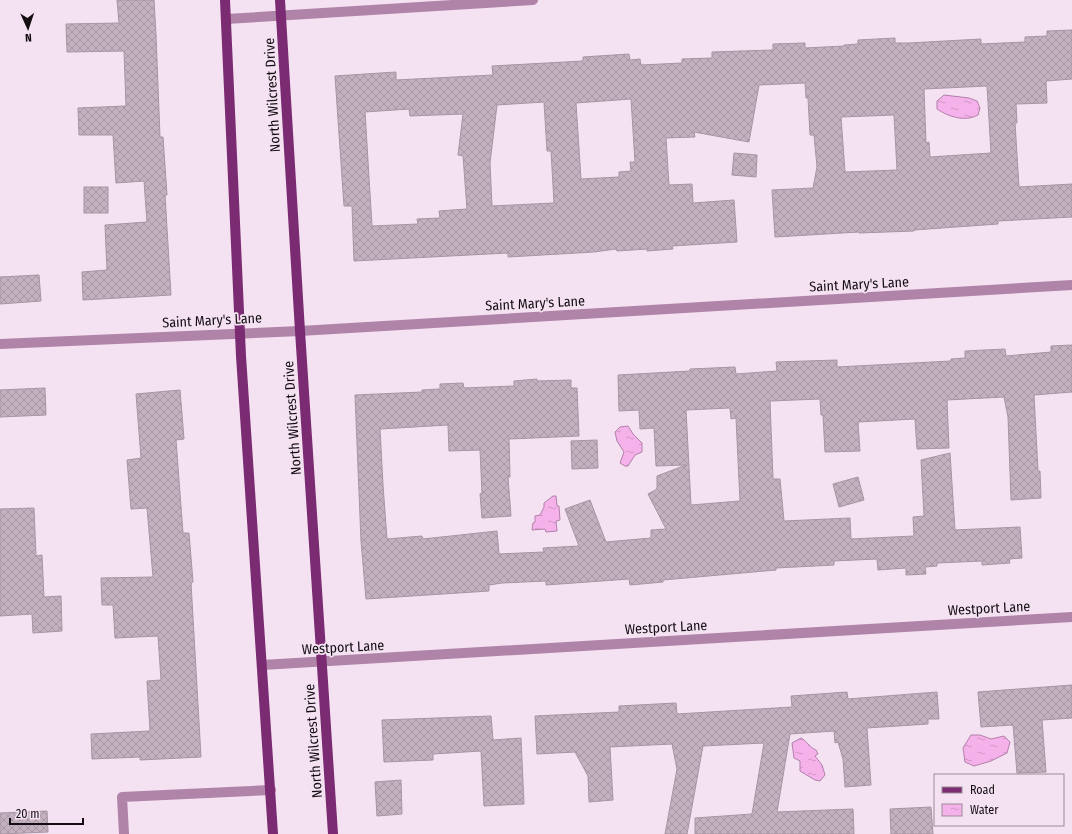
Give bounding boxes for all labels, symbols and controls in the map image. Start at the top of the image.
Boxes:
north arrow [8,8,48,48]
text: N [25,31,32,44]
street label: North Wilcrest Drive [261,37,284,153]
street label: Saint Mary's Lane [809,273,909,296]
street label: Saint Mary's Lane [485,292,585,315]
street label: Saint Mary's Lane [162,309,262,332]
street label: North Wilcrest Drive [280,360,305,476]
street label: Westport Lane [947,598,1031,619]
street label: Westport Lane [624,617,708,638]
street label: Westport Lane [301,637,385,658]
street label: North Wilcrest Drive [301,683,326,799]
legend [934,774,1064,826]
text: Road [970,783,995,797]
scale bar [10,800,83,826]
text: Water [970,803,999,817]
text: 20 m [16,807,40,821]

